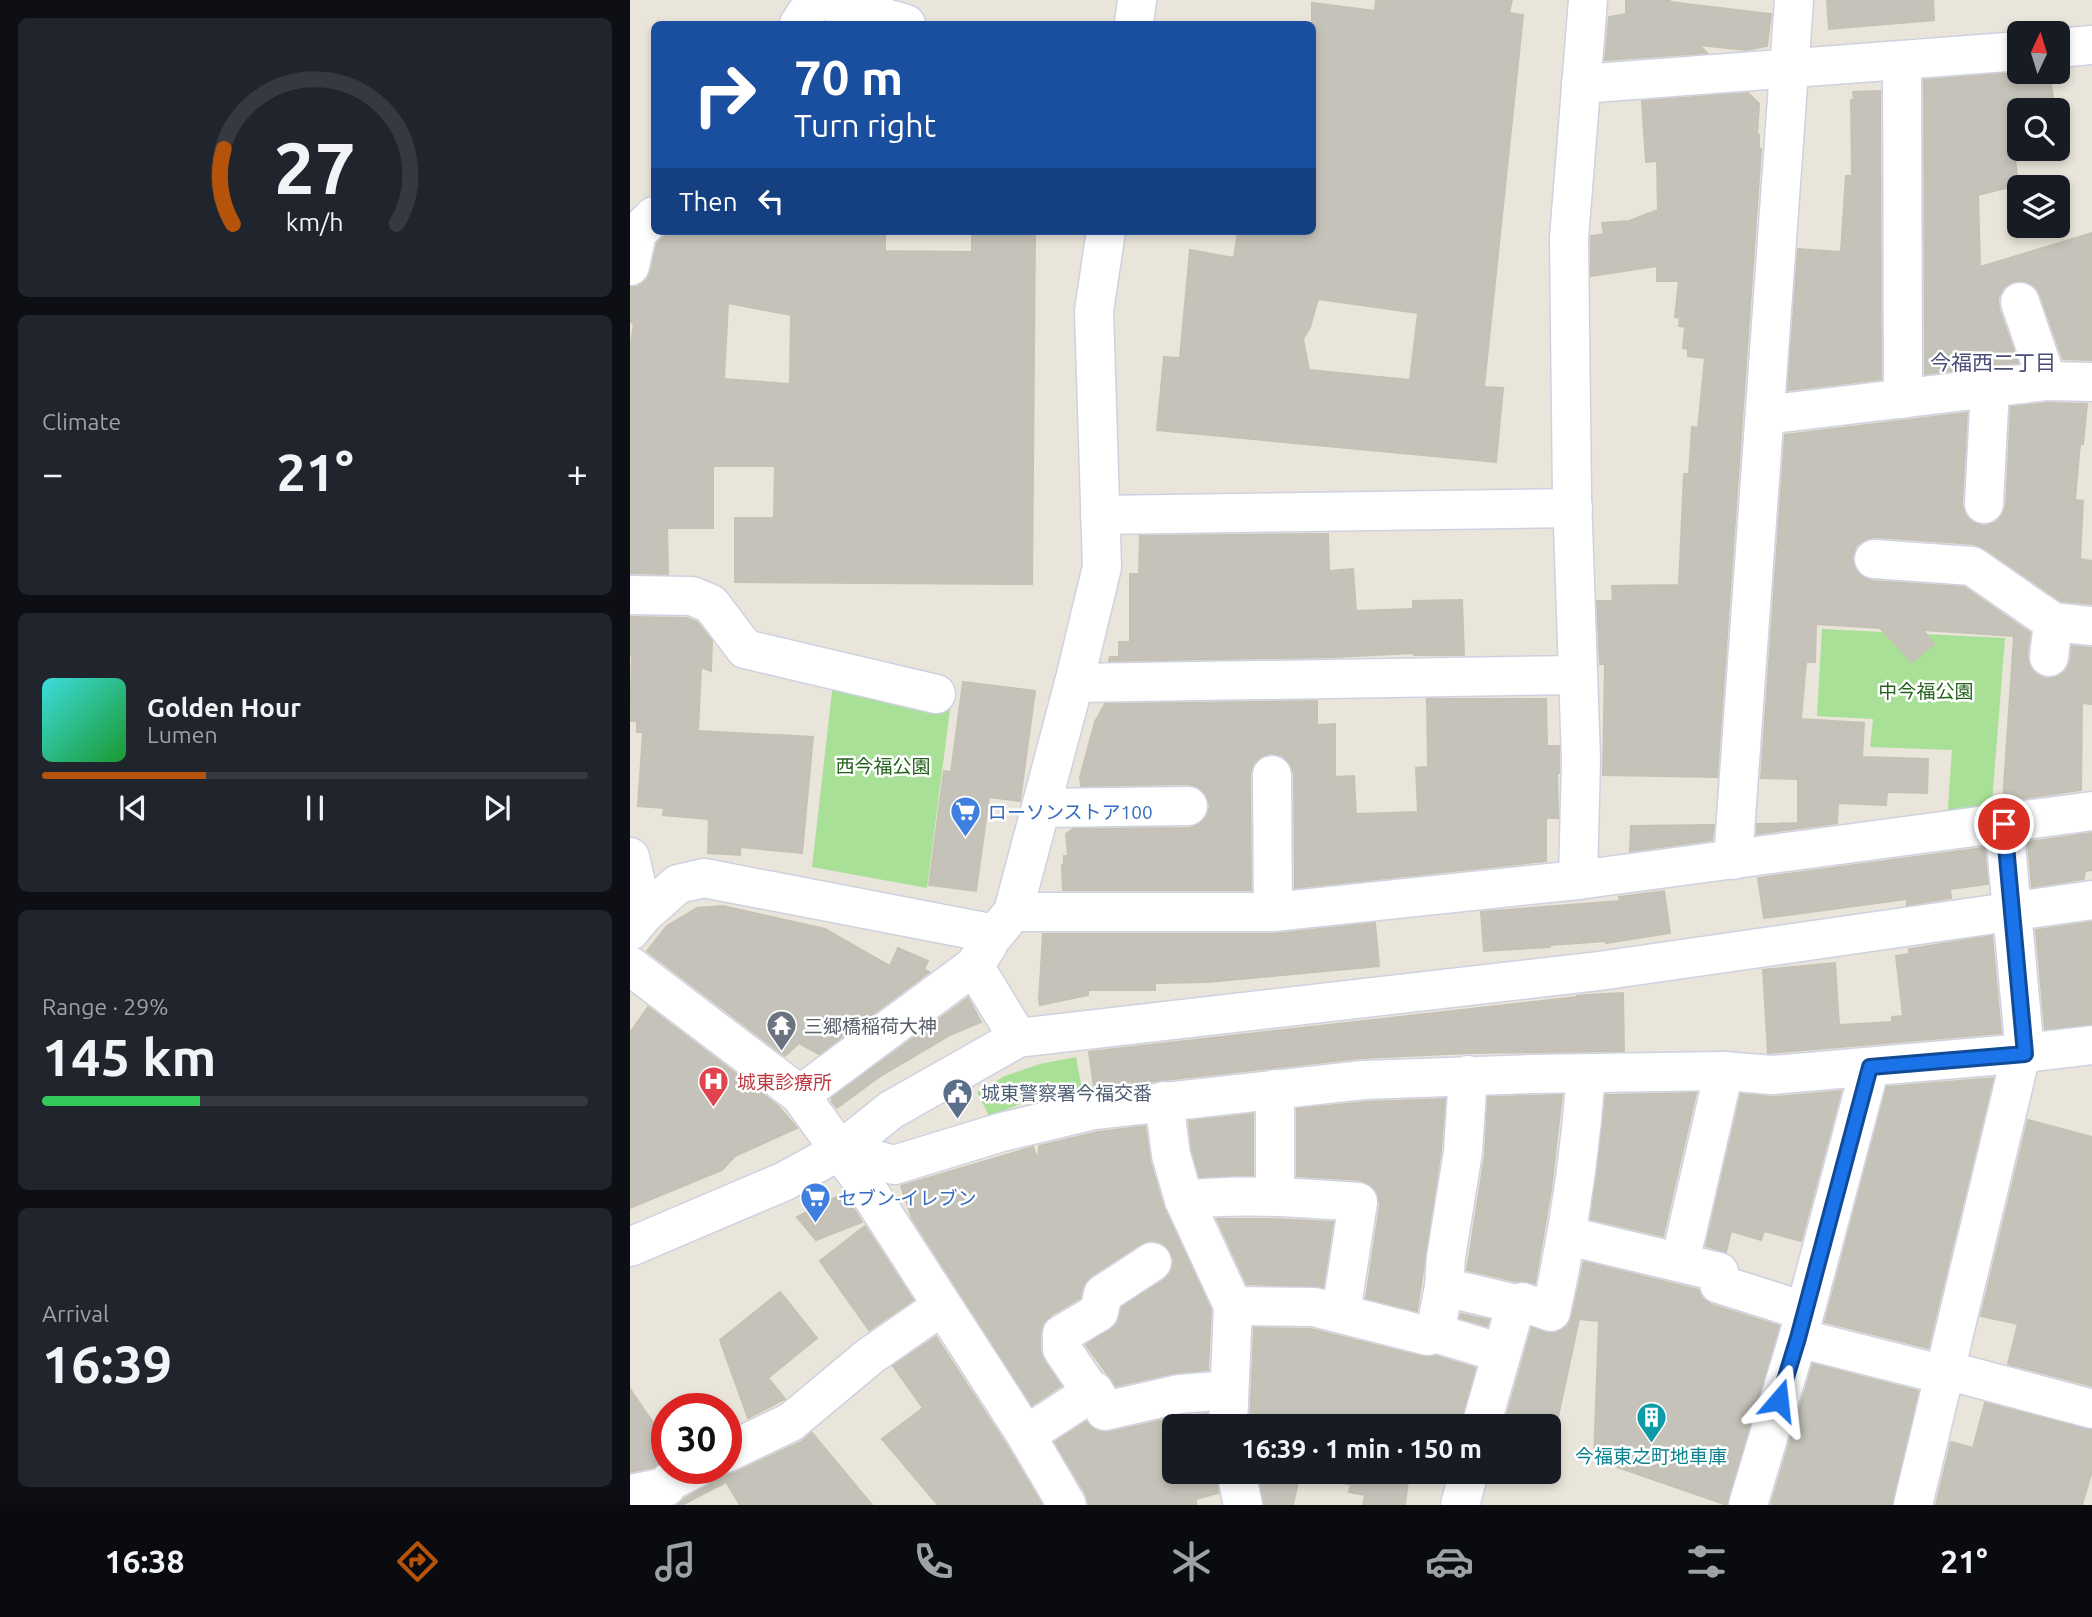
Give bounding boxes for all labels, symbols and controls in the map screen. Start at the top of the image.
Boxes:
north arrow [2007,21,2070,84]
map controls [2007,21,2070,238]
icon: right [679,49,770,140]
text: 70 m [794,49,903,104]
button: search [2007,98,2070,161]
text: Turn right [794,107,936,143]
text: 27 [274,126,356,208]
button: layers [2007,175,2070,238]
icon: left [752,182,790,220]
text: Then [679,187,738,216]
text: km/h [286,208,344,236]
district label: 今福西二丁目 [1930,350,2056,374]
text: Climate [42,409,121,434]
text: 21° [276,443,354,501]
text: − [42,452,63,494]
text: + [567,452,588,494]
park label: 中今福公園 [1878,680,1974,702]
text: Golden Hour [147,693,301,722]
text: Lumen [147,722,218,747]
park label: 西今福公園 [835,755,931,777]
icon: previous [114,789,152,827]
icon: pause [296,789,334,827]
icon: next [478,789,516,827]
pin [1974,794,2034,854]
supermarket icon: ローソンストア100 [948,795,982,839]
place label: ローソンストア100 [988,801,1153,823]
icon: arrive [1985,805,2023,843]
text: Range · 29% [42,994,169,1019]
temple icon: 三郷橋稲荷大神 [764,1009,798,1053]
place label: 三郷橋稲荷大神 [804,1015,937,1037]
text: 145 km [42,1028,216,1086]
hospital icon: 城東診療所 [697,1065,731,1109]
place label: 城東診療所 [737,1071,832,1093]
public building icon: 城東警察署今福交番 [941,1076,975,1120]
place label: 城東警察署今福交番 [981,1082,1152,1104]
supermarket icon: セブン-イレブン [798,1181,832,1225]
place label: セブン-イレブン [838,1187,977,1209]
text: Arrival [42,1301,109,1326]
text: 16:39 [42,1335,172,1393]
position arrow [1742,1363,1816,1437]
speed limit sign: 30 [651,1393,742,1484]
building icon: 今福東之町地車庫 [1634,1400,1668,1444]
text: 16:39 · 1 min · 150 m [1241,1434,1482,1463]
place label: 今福東之町地車庫 [1575,1445,1727,1467]
icon: directions [393,1537,442,1586]
icon: music [651,1537,700,1586]
icon: phone [909,1537,958,1586]
icon: climate [1167,1537,1216,1586]
icon: car [1425,1537,1474,1586]
icon: filters [1682,1537,1731,1586]
text: 16:38 [104,1543,184,1579]
text: 21° [1940,1543,1988,1579]

